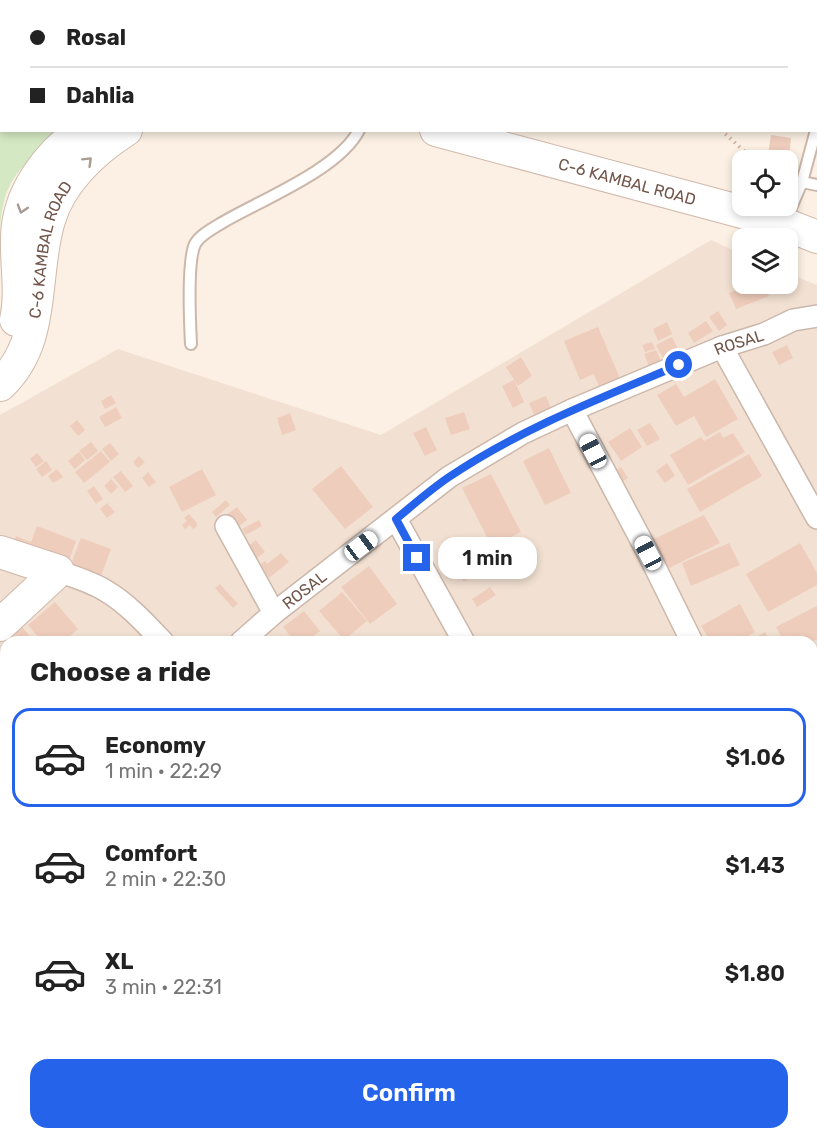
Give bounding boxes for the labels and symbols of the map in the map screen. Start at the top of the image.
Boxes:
street label: C-6 KAMBAL ROAD [556,154,698,209]
one-way arrow [80,158,91,169]
street label: C-6 KAMBAL ROAD [25,177,76,320]
one-way arrow [17,203,30,214]
street label: ROSAL [711,325,766,359]
route start [665,351,692,378]
car [577,431,609,471]
car [341,528,381,564]
car [632,533,664,573]
callout: 1 min [438,537,537,579]
route end [403,544,430,571]
street label: ROSAL [278,567,330,613]

